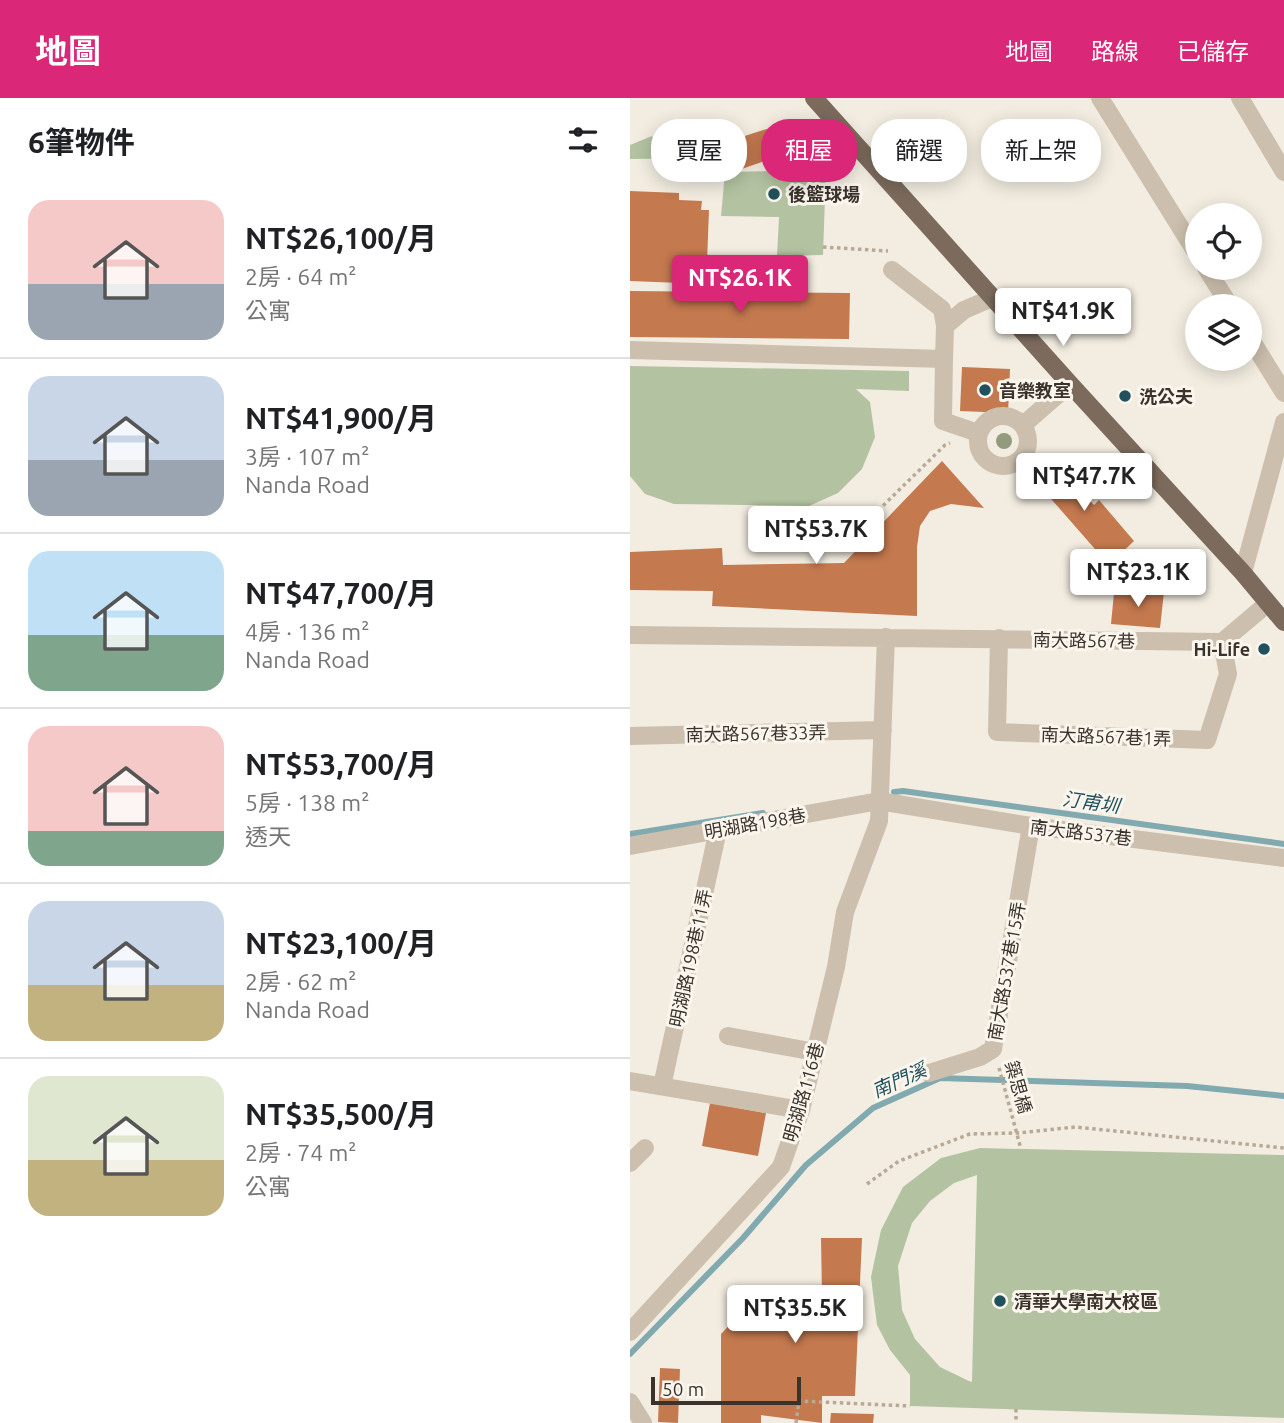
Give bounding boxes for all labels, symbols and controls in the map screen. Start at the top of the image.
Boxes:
text: 地圖 [35,32,101,69]
text: 地圖 [1005,38,1053,65]
text: 路線 [1091,38,1139,65]
text: 已儲存 [1177,38,1249,65]
chip: 買屋 [651,119,747,182]
chip: 租屋 [761,119,857,182]
chip: 篩選 [871,119,967,182]
chip: 新上架 [981,119,1101,182]
icon: filters [564,121,602,159]
text: 6筆物件 [28,125,135,159]
place label: 後籃球場 [788,184,860,204]
marker: 後籃球場 [766,186,782,202]
map controls [1185,203,1262,371]
button: locate [1185,203,1262,280]
text: NT$26,100/月 [245,221,437,255]
icon: home [84,228,168,312]
pin: NT$26.1K [668,256,812,315]
text: 2房 · 64 m² [245,264,356,289]
text: NT$26.1K [688,265,792,290]
pin: NT$41.9K [991,288,1135,348]
button: layers [1185,294,1262,371]
text: 公寓 [245,298,291,323]
text: NT$41.9K [1011,298,1115,323]
place label: 音樂教室 [999,380,1071,400]
marker: 音樂教室 [977,382,993,398]
place label: 洗公夫 [1139,386,1193,406]
marker: 洗公夫 [1117,388,1133,404]
text: NT$41,900/月 [245,401,437,435]
icon: home [84,404,168,488]
text: 3房 · 107 m² [245,444,369,469]
pin: NT$47.7K [1012,454,1156,513]
text: NT$47.7K [1032,463,1136,488]
text: Nanda Road [245,472,370,497]
pin: NT$53.7K [744,506,888,566]
text: NT$53.7K [764,516,868,541]
pin: NT$23.1K [1066,550,1210,609]
text: NT$23.1K [1086,559,1190,584]
text: NT$47,700/月 [245,576,437,610]
icon: home [84,579,168,663]
text: 4房 · 136 m² [245,619,369,644]
street label: 南大路567巷 [1033,629,1135,651]
place label: Hi-Life [1193,639,1250,659]
marker: Hi-Life [1256,641,1272,657]
text: Nanda Road [245,647,370,672]
street label: 南大路567巷33弄 [685,722,827,744]
street label: 南大路567巷1弄 [1040,724,1172,748]
text: NT$53,700/月 [245,747,437,781]
icon: home [84,754,168,838]
water label: 汀甫圳 [1061,787,1124,817]
text: 5房 · 138 m² [245,790,369,815]
street label: 明湖路198巷 [703,804,807,842]
street label: 南大路537巷 [1029,816,1133,848]
text: 透天 [245,824,291,849]
street label: 明湖路198巷11弄 [666,887,714,1029]
street label: 南大路537巷15弄 [984,900,1028,1042]
text: NT$23,100/月 [245,926,437,960]
icon: home [84,929,168,1013]
text: 2房 · 62 m² [245,969,356,994]
text: Nanda Road [245,997,370,1022]
street label: 明湖路116巷 [779,1040,827,1144]
water label: 南門溪 [868,1057,932,1102]
street label: 築思橋 [1002,1058,1036,1116]
text: NT$35,500/月 [245,1097,437,1131]
icon: home [84,1104,168,1188]
text: 2房 · 74 m² [245,1140,356,1165]
text: 公寓 [245,1174,291,1199]
pin: NT$35.5K [723,1286,867,1345]
place label: 清華大學南大校區 [1014,1291,1158,1311]
marker: 清華大學南大校區 [992,1293,1008,1309]
text: NT$35.5K [743,1295,847,1320]
scale bar [651,1374,802,1406]
text: 50 m [662,1378,704,1400]

